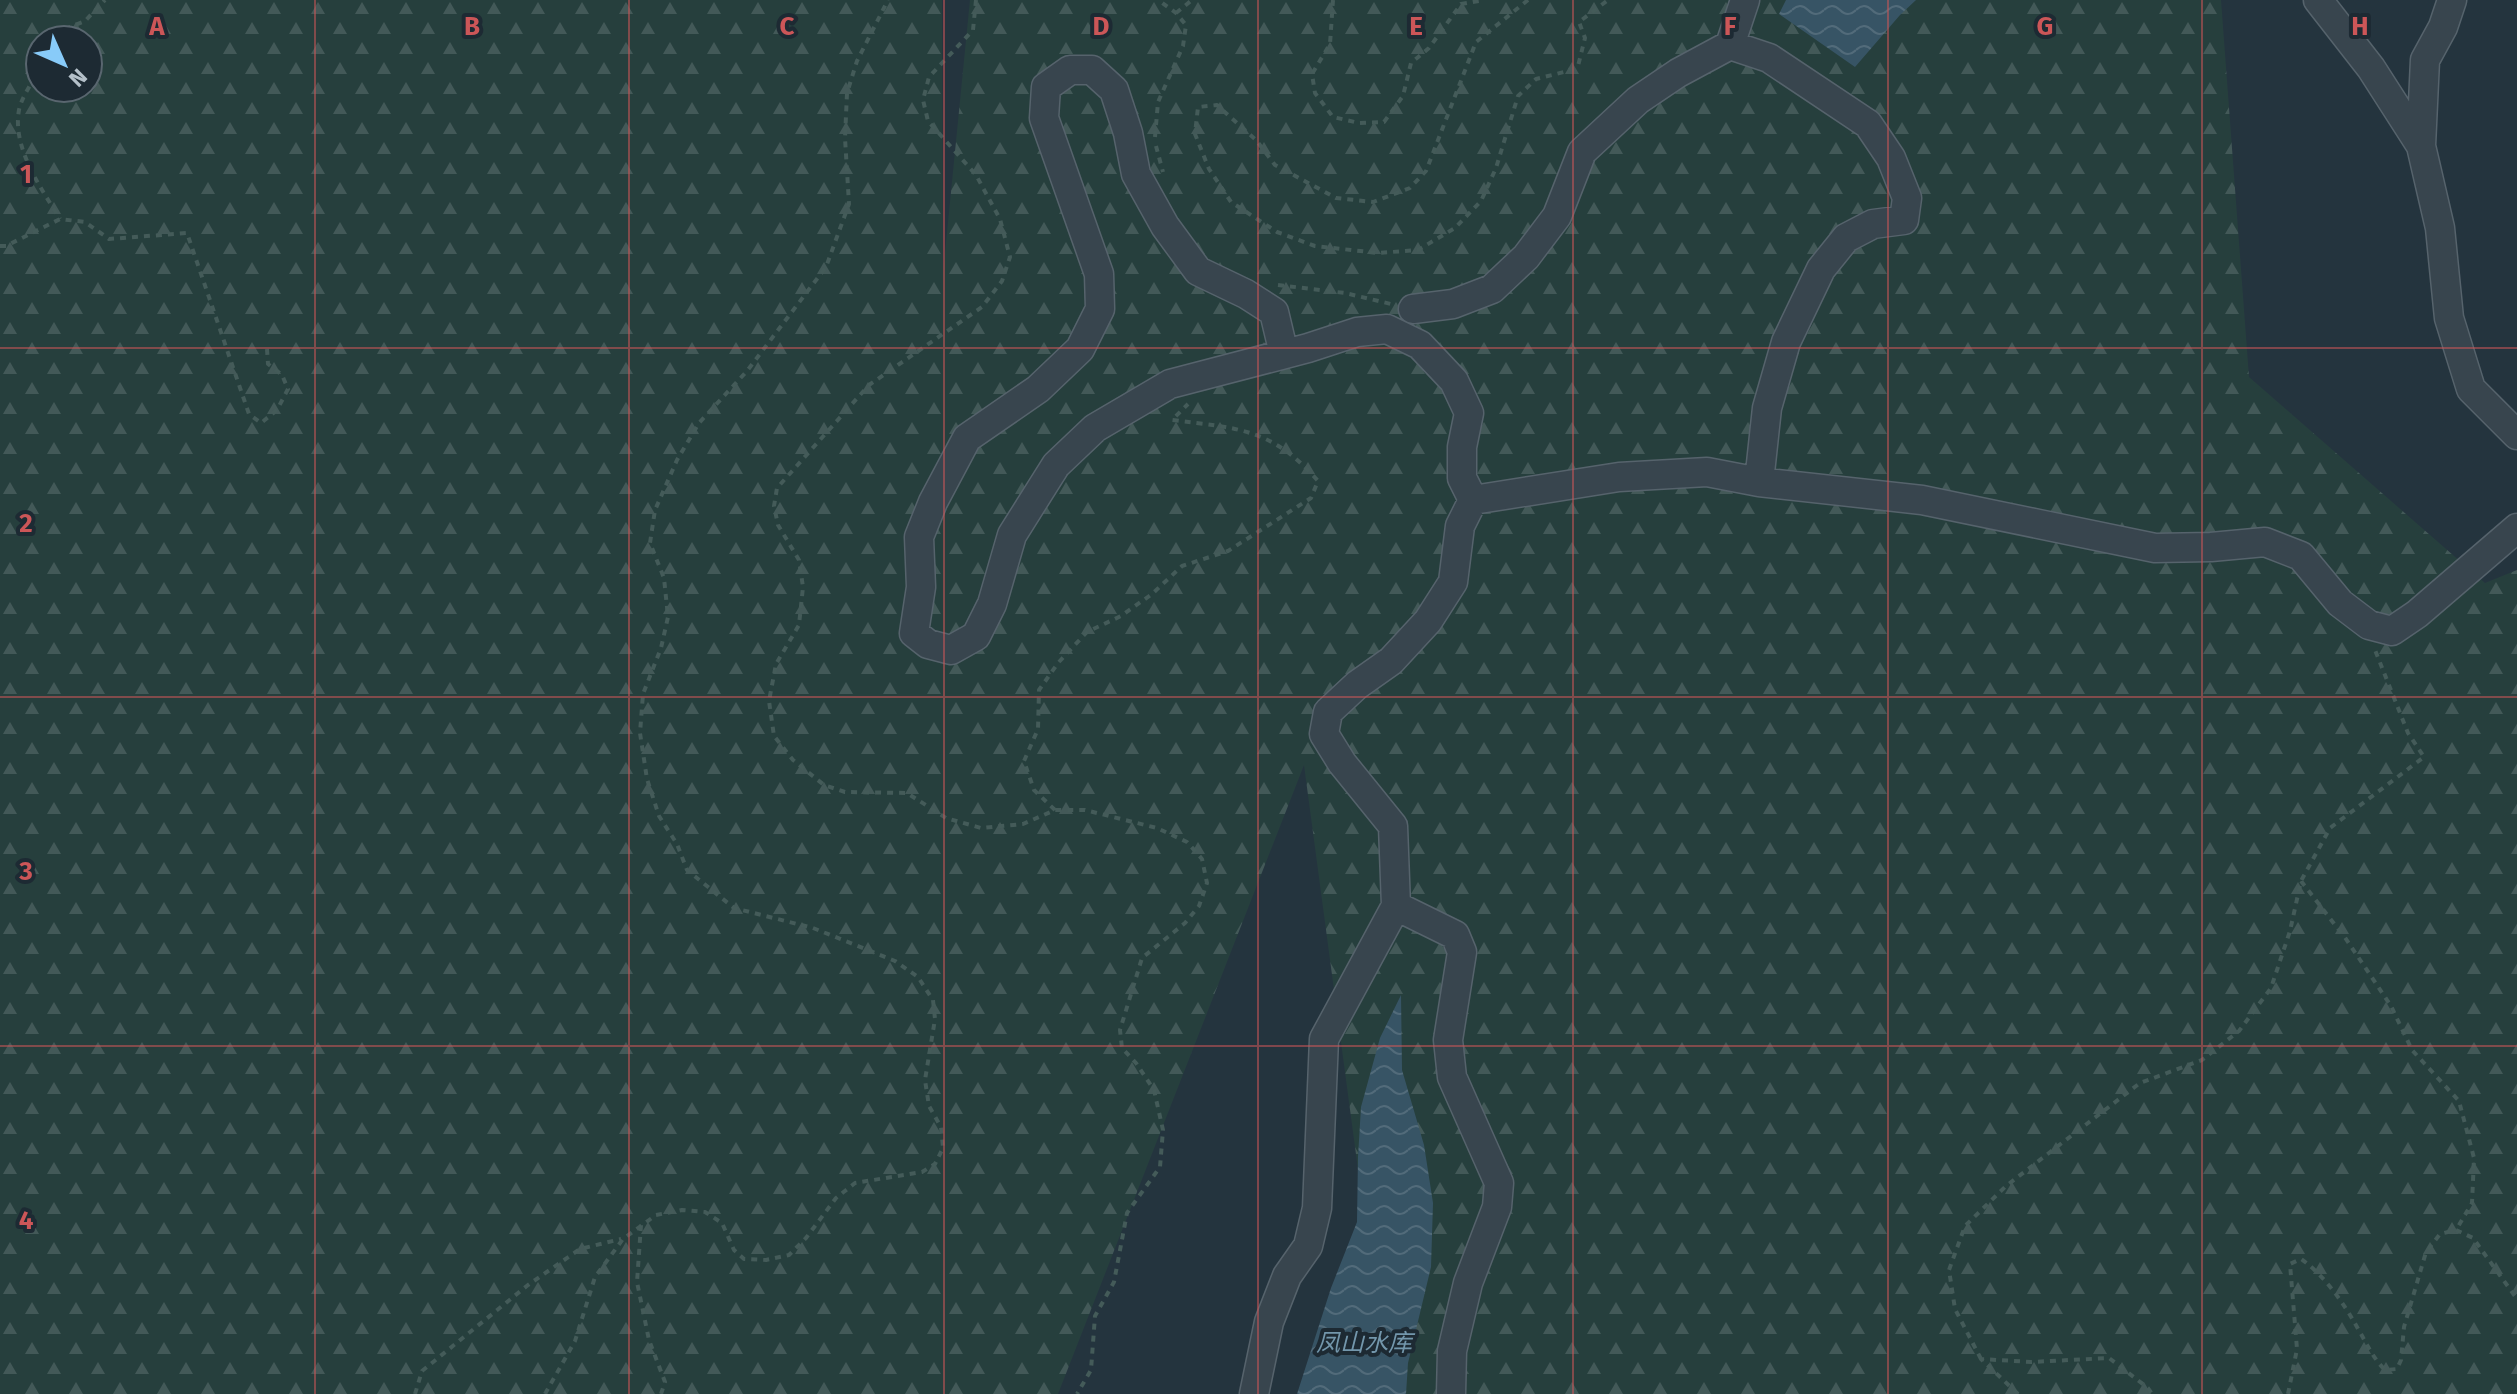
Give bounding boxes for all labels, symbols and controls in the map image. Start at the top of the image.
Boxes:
text: A [148,11,165,42]
text: B [464,11,480,42]
text: C [780,11,795,42]
text: D [1093,11,1110,42]
text: E [1409,11,1423,42]
text: F [1724,11,1737,42]
text: G [2037,11,2053,42]
text: H [2351,11,2369,42]
north arrow [24,24,104,104]
text: N [63,63,92,92]
text: 1 [20,159,32,190]
text: 2 [19,508,33,539]
text: 3 [18,856,33,887]
text: 4 [19,1205,34,1236]
water label: 凤山水库 [1316,1329,1416,1357]

